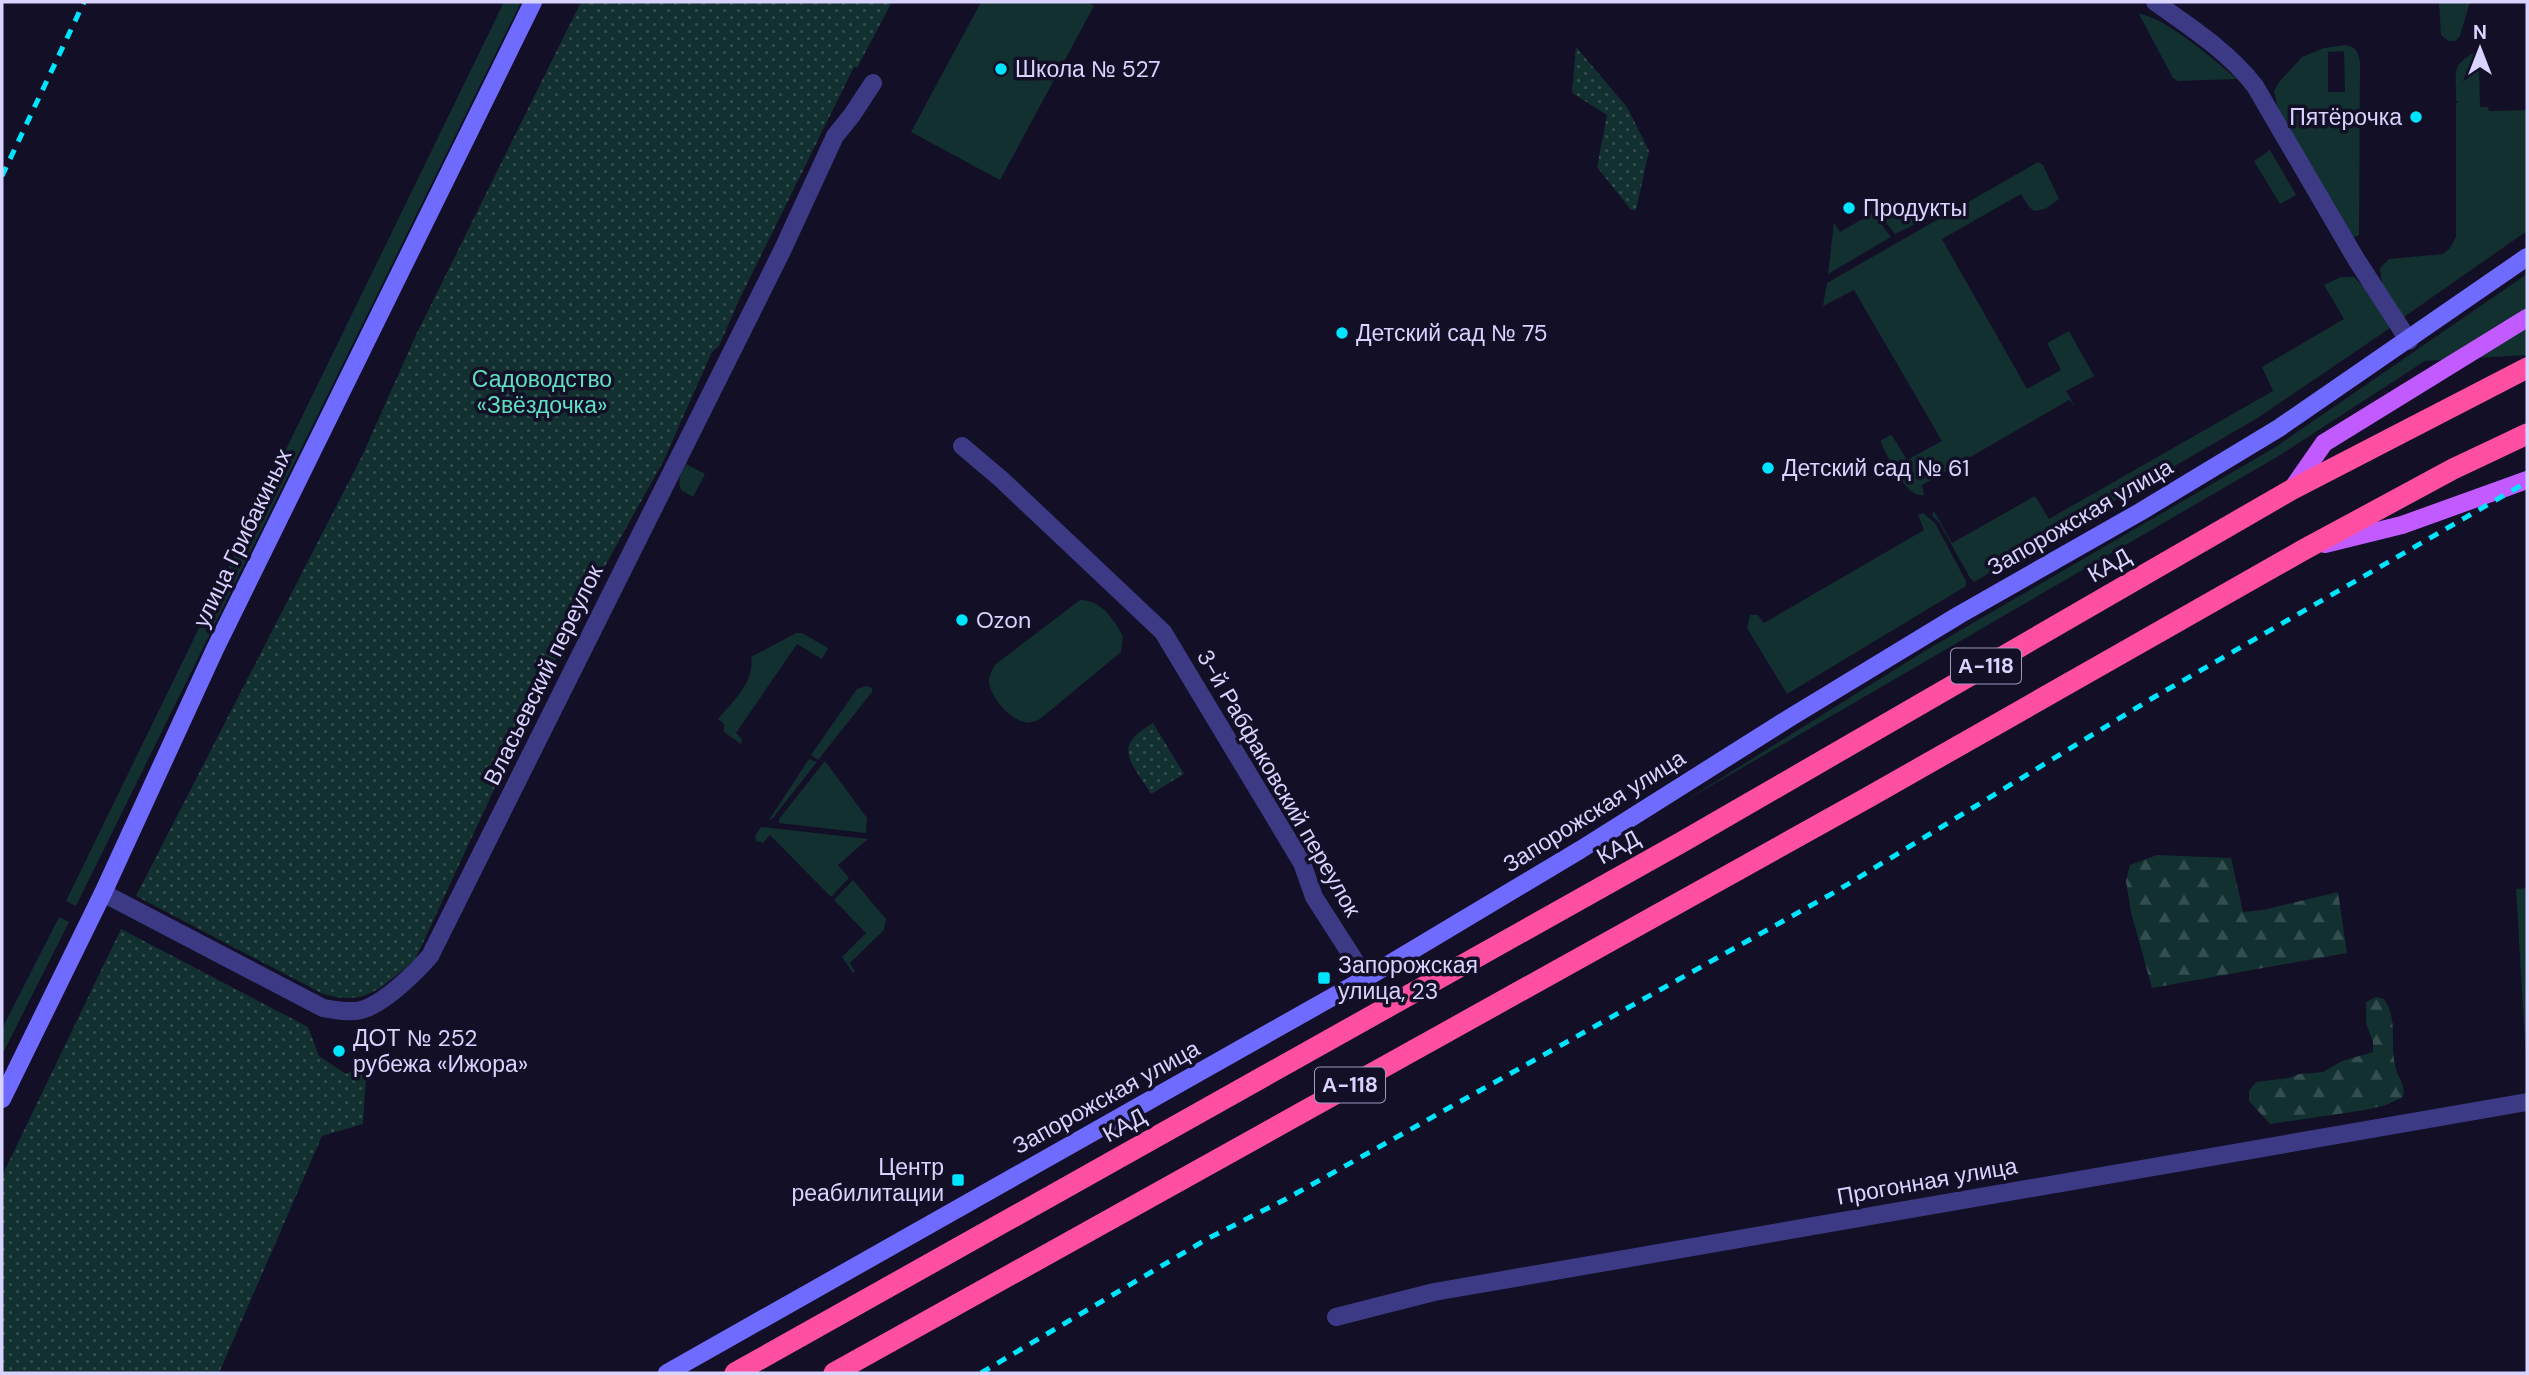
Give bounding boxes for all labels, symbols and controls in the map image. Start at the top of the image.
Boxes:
north arrow [2445,14,2515,84]
text: N [2473,20,2487,45]
place label: Школа № 527 [1015,54,1161,84]
marker: Школа № 527 [993,61,1009,77]
place label: Пятёрочка [2289,102,2402,132]
marker: Пятёрочка [2408,109,2424,125]
place label: Продукты [1863,193,1967,223]
marker: Продукты [1841,200,1857,216]
place label: Детский сад № 75 [1356,318,1548,348]
marker: Детский сад № 75 [1334,325,1350,341]
park label: Садоводство «Звёздочка» [472,364,612,420]
street label: улица Грибакиных [186,443,298,632]
street label: Запорожская улица [1982,452,2178,582]
place label: Детский сад № 61 [1782,453,1970,483]
marker: Детский сад № 61 [1760,460,1776,476]
street label: КАД [2082,541,2136,589]
street label: Власьевский переулок [477,559,610,790]
place label: Ozon [976,605,1031,635]
marker: Ozon [954,612,970,628]
street label: 3-й Рабфаковский переулок [1190,644,1368,923]
road number: А-118 [1951,648,2021,684]
street label: Запорожская улица [1497,743,1691,879]
street label: КАД [1591,823,1645,871]
place label: Запорожская улица, 23 [1338,950,1478,1006]
marker: Запорожская улица, 23 [1316,970,1332,986]
place label: ДОТ № 252 рубежа «Ижора» [353,1023,528,1079]
street label: Запорожская улица [1007,1033,1205,1161]
marker: ДОТ № 252 рубежа «Ижора» [331,1043,347,1059]
road number: А-118 [1315,1068,1385,1102]
street label: КАД [1097,1101,1151,1149]
street label: Прогонная улица [1834,1150,2020,1212]
place label: Центр реабилитации [791,1152,944,1208]
marker: Центр реабилитации [950,1172,966,1188]

